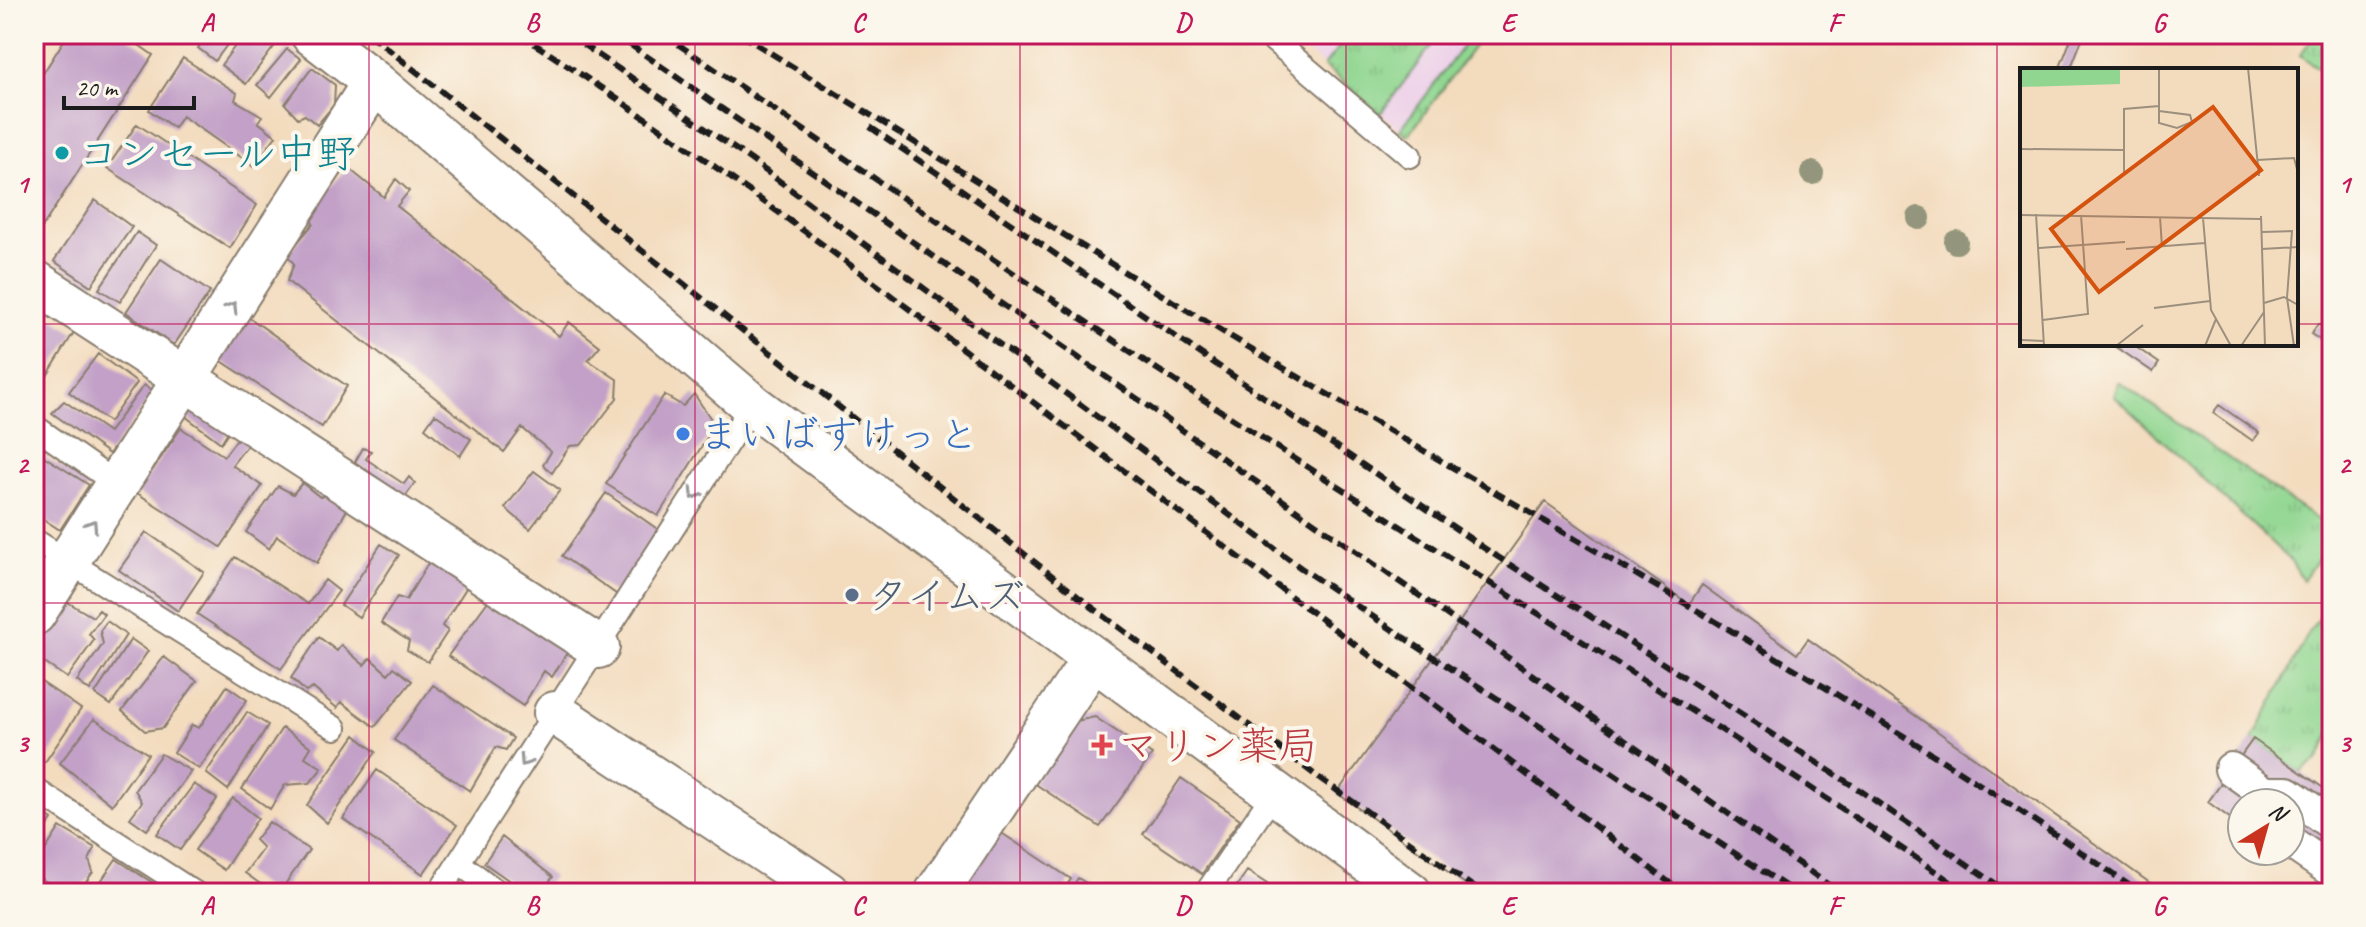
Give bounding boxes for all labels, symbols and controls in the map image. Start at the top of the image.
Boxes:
text: A [200,6,215,39]
text: B [525,6,541,39]
text: C [852,6,868,39]
text: D [1175,6,1193,39]
text: E [1501,6,1519,39]
text: F [1828,6,1846,39]
text: G [2153,6,2169,39]
scale bar [64,60,194,110]
inset map [2020,68,2298,346]
text: 20 m [76,73,119,103]
place label: コンセール中野 [78,129,356,179]
marker: コンセール中野 [53,144,71,162]
text: 1 [16,168,31,201]
text: 1 [2338,168,2353,201]
one-way arrow [222,301,237,315]
place label: まいばすけっと [699,410,978,460]
marker: まいばすけっと [674,425,692,443]
text: 2 [16,448,30,481]
text: 2 [2338,448,2352,481]
one-way arrow [689,485,704,500]
one-way arrow [82,520,97,534]
place label: タイムズ [868,571,1025,621]
marker: タイムズ [843,586,861,604]
place label: マリン薬局 [1118,721,1318,771]
text: 3 [16,727,30,760]
text: 3 [2338,727,2352,760]
marker: マリン薬局 [1093,736,1111,754]
one-way arrow [520,752,535,767]
north arrow [2226,787,2306,867]
text: N [2264,797,2294,829]
text: A [200,889,215,922]
text: B [525,889,541,922]
text: C [852,889,868,922]
text: D [1175,889,1193,922]
text: E [1501,889,1519,922]
text: F [1828,889,1846,922]
text: G [2153,889,2169,922]

